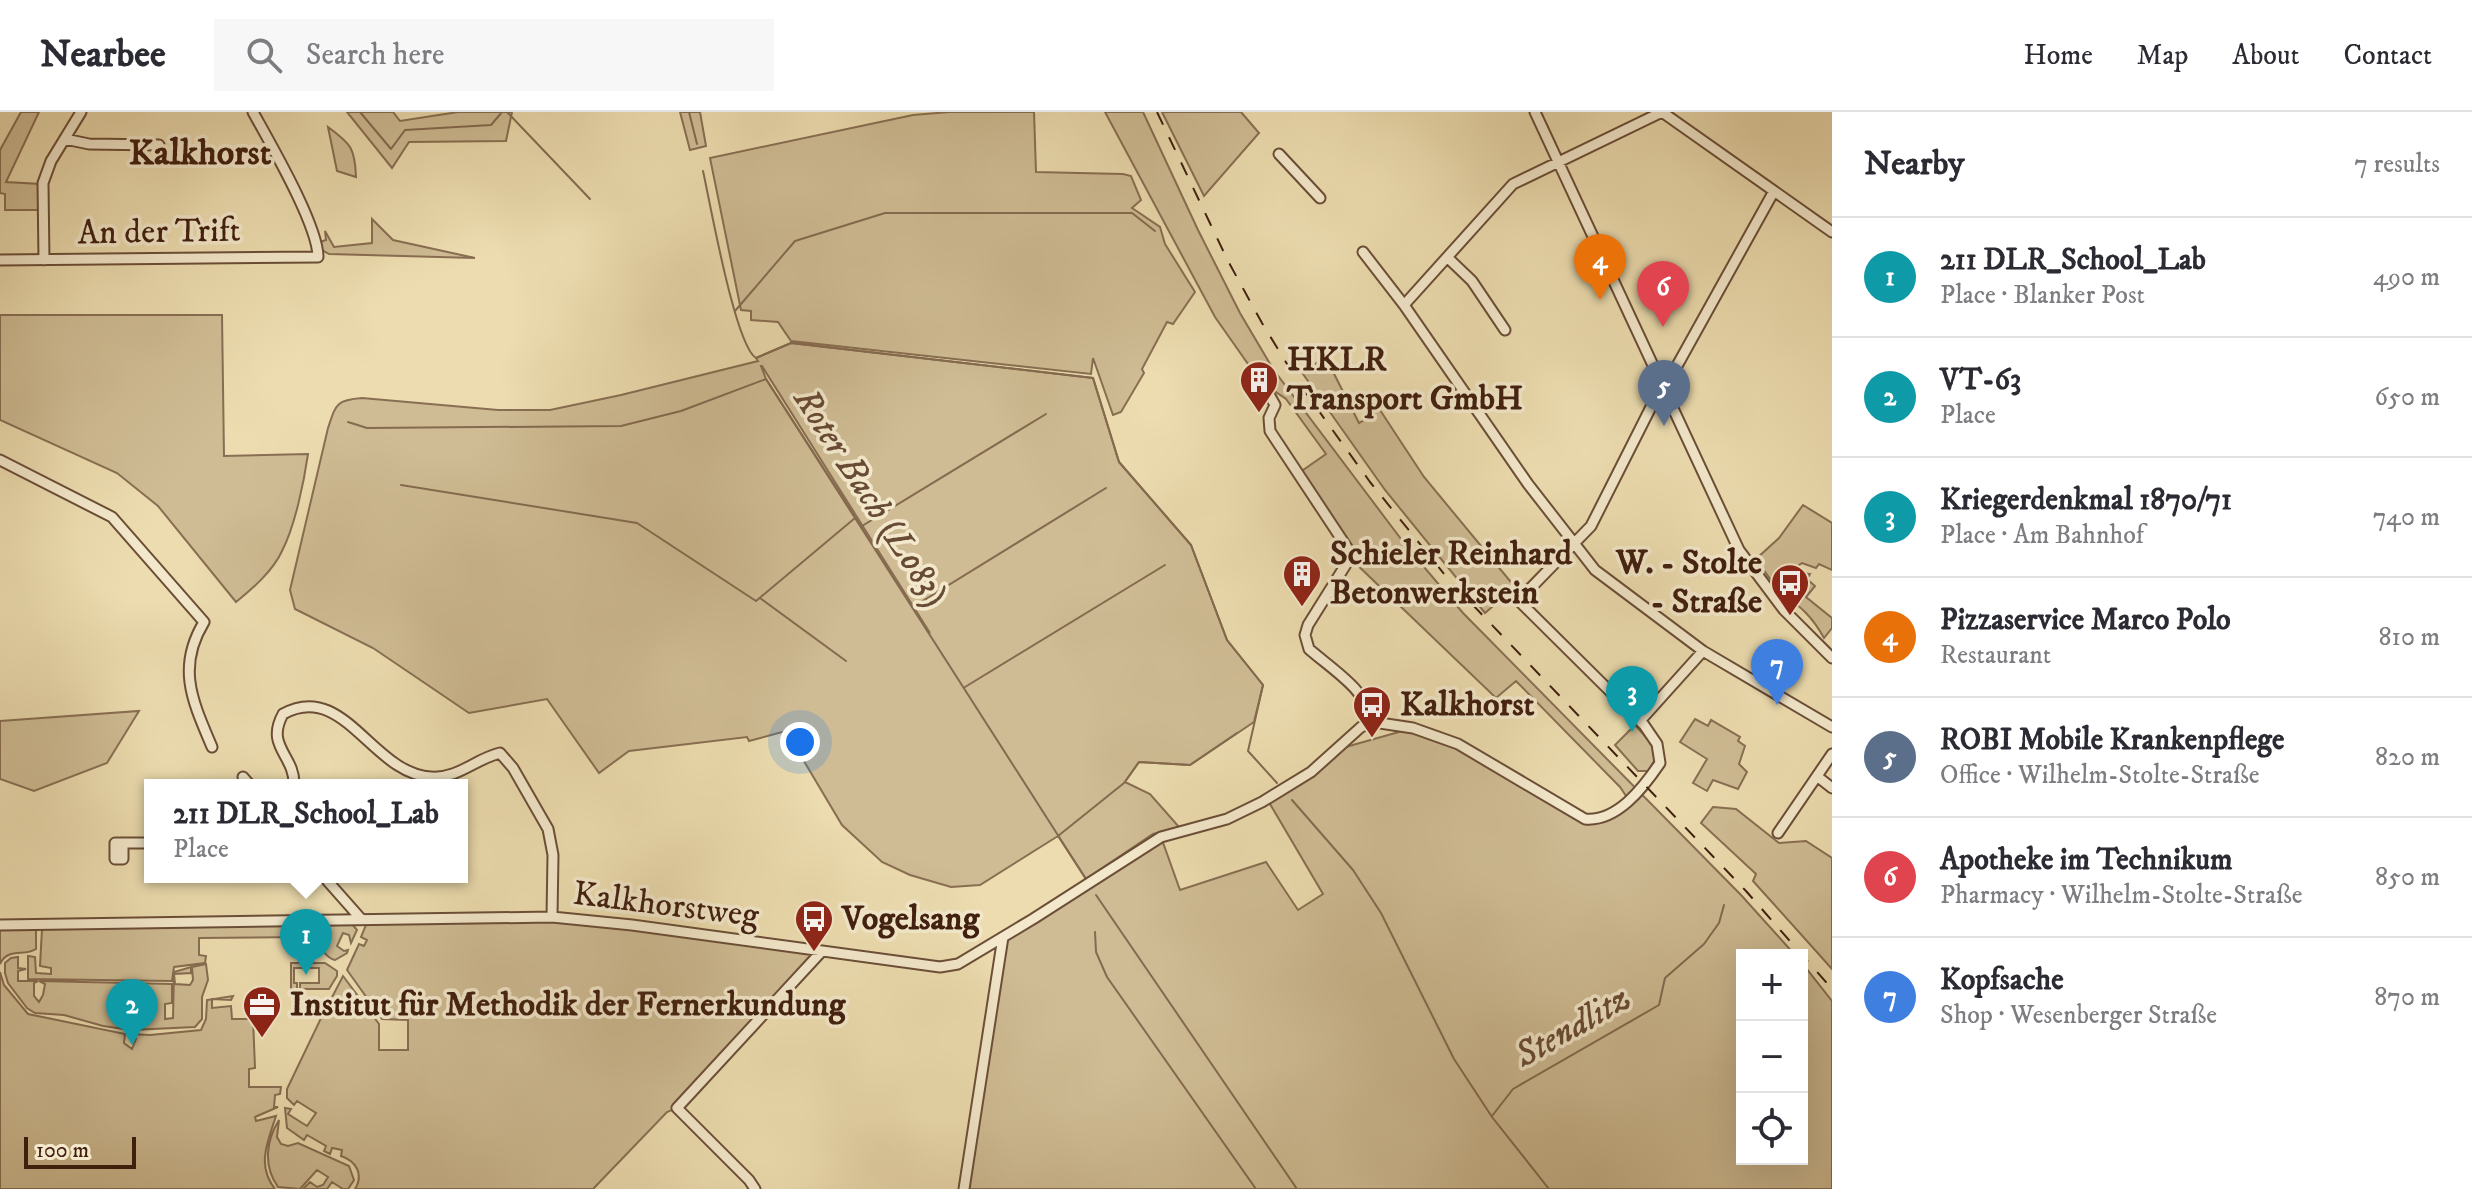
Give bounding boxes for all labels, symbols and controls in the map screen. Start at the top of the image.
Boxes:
search box [214,19,774,91]
text: Nearbee [40,31,166,79]
icon: search [242,33,286,77]
text: Search here [306,37,444,74]
text: Home [2024,38,2093,73]
text: Map [2137,38,2188,73]
text: About [2232,38,2299,73]
text: Contact [2343,38,2432,73]
district label: Kalkhorst [129,131,272,176]
text: Nearby [1864,143,1965,185]
text: 7 results [2354,148,2440,181]
street label: An der Trift [77,210,241,254]
pin: 4 [1574,234,1626,300]
text: 211 DLR_School_Lab [1940,242,2206,279]
pin: 6 [1637,261,1689,327]
text: 1 [1885,261,1895,294]
text: 490 m [2373,261,2440,294]
text: Place · Blanker Post [1940,279,2145,312]
place label: HKLR Transport GmbH [1286,339,1523,420]
building icon: HKLR Transport GmbH [1238,359,1280,414]
pin: 5 [1638,360,1690,426]
text: VT-63 [1940,362,2021,399]
water label: Roter Bach (L083) [782,379,957,615]
text: 2 [1884,381,1896,414]
text: 650 m [2374,381,2440,414]
text: Place [1940,399,1996,432]
text: Kriegerdenkmal 1870/71 [1940,482,2232,519]
text: 3 [1885,501,1895,534]
text: 740 m [2373,501,2440,534]
text: Place · Am Bahnhof [1940,519,2144,552]
place label: Schieler Reinhard Betonwerkstein [1330,533,1573,614]
place label: W. - Stolte - Straße [1615,542,1762,623]
building icon: Schieler Reinhard Betonwerkstein [1281,553,1323,608]
bus stop icon: W. - Stolte - Straße [1769,562,1811,617]
text: Pizzaservice Marco Polo [1940,602,2231,639]
text: 4 [1883,621,1897,654]
text: 810 m [2378,621,2440,654]
pin: 7 [1751,639,1803,705]
text: Restaurant [1940,639,2051,672]
pin: 3 [1606,666,1658,732]
bus stop icon: Kalkhorst [1351,684,1393,739]
place label: Kalkhorst [1400,684,1535,726]
your location [780,722,820,762]
text: ROBI Mobile Krankenpflege [1940,722,2284,759]
text: 5 [1884,741,1896,774]
text: 820 m [2375,741,2440,774]
text: Office · Wilhelm-Stolte-Straße [1940,759,2260,792]
popup [144,779,468,883]
text: 211 DLR_School_Lab [173,796,439,833]
text: Place [173,833,229,866]
text: Apotheke im Technikum [1940,842,2233,879]
text: 6 [1883,861,1897,894]
text: 850 m [2375,861,2440,894]
street label: Kalkhorstweg [571,873,762,937]
text: Pharmacy · Wilhelm-Stolte-Straße [1940,879,2303,912]
bus stop icon: Vogelsang [793,898,835,953]
place label: Vogelsang [840,898,981,940]
pin: 1 [280,909,332,975]
map controls [1736,949,1808,1165]
button: + [1736,949,1808,1021]
text: Kopfsache [1940,962,2064,999]
water label: Stendlitz [1506,976,1639,1079]
pin: 2 [106,979,158,1045]
text: 7 [1883,981,1897,1014]
text: 870 m [2374,981,2440,1014]
office icon: Institut für Methodik der Fernerkundung [241,984,283,1039]
place label: Institut für Methodik der Fernerkundung [290,984,847,1026]
text: Shop · Wesenberger Straße [1940,999,2217,1032]
button: − [1736,1021,1808,1093]
button: locate [1736,1093,1808,1165]
scale bar [24,1133,136,1169]
text: 100 m [36,1137,89,1164]

